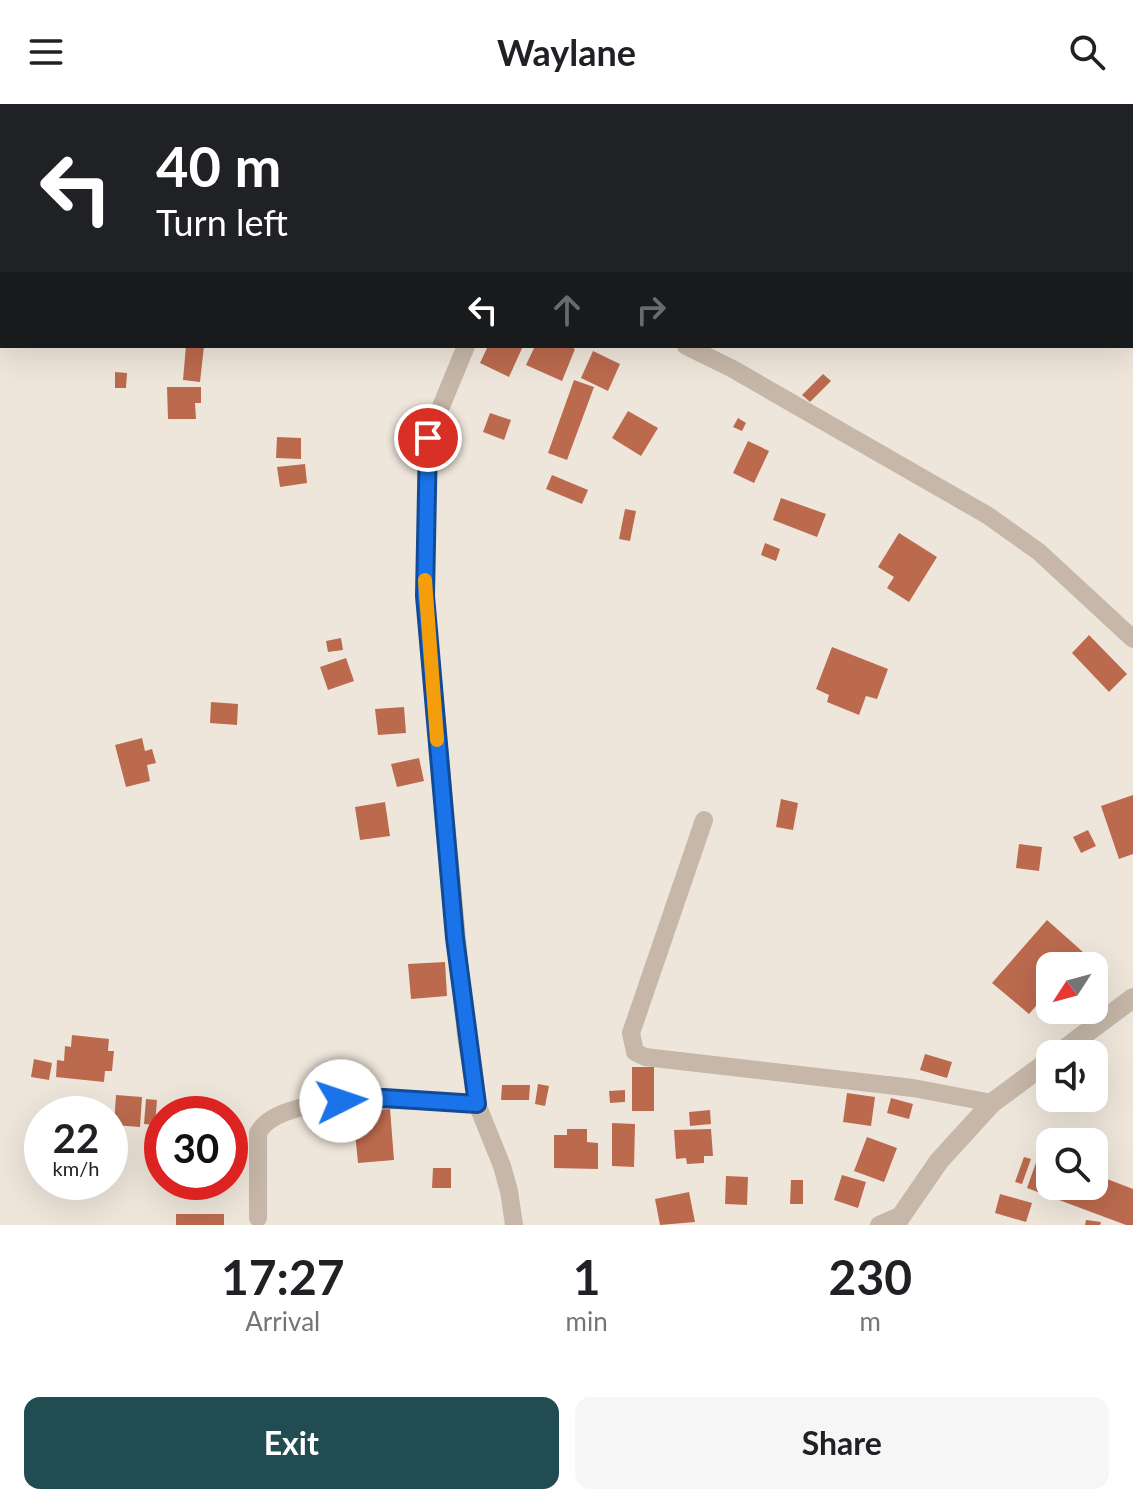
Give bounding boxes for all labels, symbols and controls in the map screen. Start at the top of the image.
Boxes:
icon: menu [24,30,68,74]
text: Waylane [497,30,636,74]
icon: search [1065,30,1109,74]
text: 40 m [156,132,281,199]
icon: left [24,136,128,240]
text: Turn left [156,200,288,244]
icon: left [461,288,505,332]
icon: ahead [545,288,589,332]
icon: right [629,288,673,332]
pin [394,404,462,472]
icon: arrive [406,416,450,460]
north arrow [1036,952,1108,1024]
map controls [1036,952,1108,1200]
button: sound [1036,1040,1108,1112]
position arrow [299,1059,383,1143]
speed limit sign: 30 [144,1096,248,1200]
text: 22 [53,1114,99,1162]
button: search [1036,1128,1108,1200]
text: km/h [53,1156,99,1180]
text: 17:27 [221,1248,345,1305]
text: 1 [573,1248,601,1305]
text: 230 [829,1248,912,1305]
text: Arrival [245,1305,320,1337]
text: min [566,1305,608,1337]
text: m [860,1305,881,1337]
button: Exit [24,1397,559,1489]
button: Share [575,1397,1109,1489]

